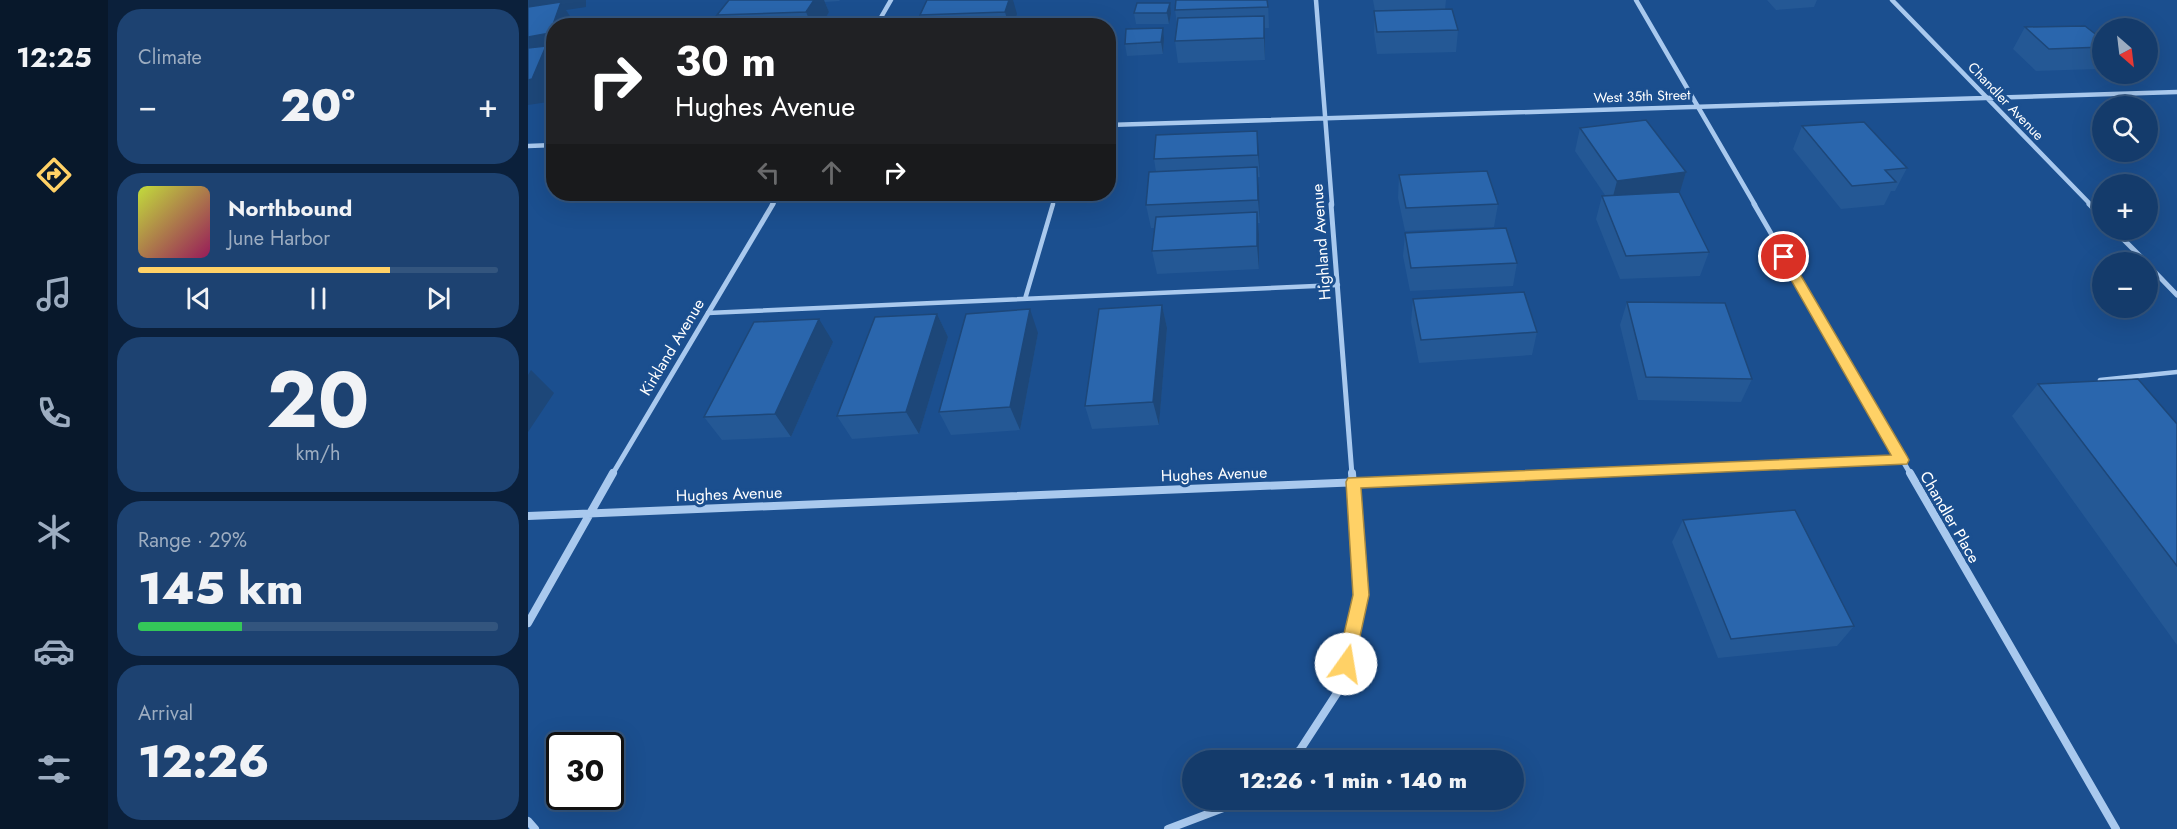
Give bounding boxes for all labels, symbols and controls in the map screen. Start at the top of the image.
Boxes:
north arrow [2092,18,2158,84]
map controls [2092,18,2158,318]
text: 30 m [675,31,776,92]
text: 12:25 [16,38,92,77]
icon: right [576,42,654,120]
text: Climate [138,43,202,72]
street label: Chandler Avenue [1963,57,2049,145]
text: 20° [280,73,355,138]
text: − [138,82,157,129]
text: + [478,82,498,129]
street label: West 35th Street [1593,84,1691,108]
text: Hughes Avenue [675,87,855,126]
button: search [2092,96,2158,162]
icon: directions [33,154,75,196]
icon: left [752,156,785,189]
icon: ahead [815,156,848,189]
icon: right [878,156,911,189]
button: + [2092,174,2158,240]
street label: Highland Avenue [1305,183,1337,301]
text: Northbound [228,192,352,224]
text: June Harbor [228,224,330,253]
pin [1758,231,1809,282]
icon: arrive [1767,240,1800,273]
button: − [2092,252,2158,318]
icon: music [33,273,75,315]
icon: previous [182,282,215,315]
icon: pause [302,282,335,315]
icon: next [422,282,455,315]
street label: Kirkland Avenue [634,294,710,400]
text: 20 [267,344,369,456]
icon: phone [33,392,75,434]
text: km/h [295,439,341,468]
street label: Hughes Avenue [1160,461,1268,487]
street label: Chandler Place [1914,467,1986,567]
street label: Hughes Avenue [675,481,783,507]
icon: climate [33,511,75,553]
text: Range · 29% [138,526,247,555]
text: 145 km [138,556,304,621]
icon: car [33,630,75,672]
position arrow [1314,632,1378,696]
text: Arrival [138,699,193,728]
text: 12:26 [138,729,269,794]
speed limit sign: 30 [546,732,624,810]
icon: filters [33,748,75,790]
text: 12:26 · 1 min · 140 m [1239,764,1467,796]

